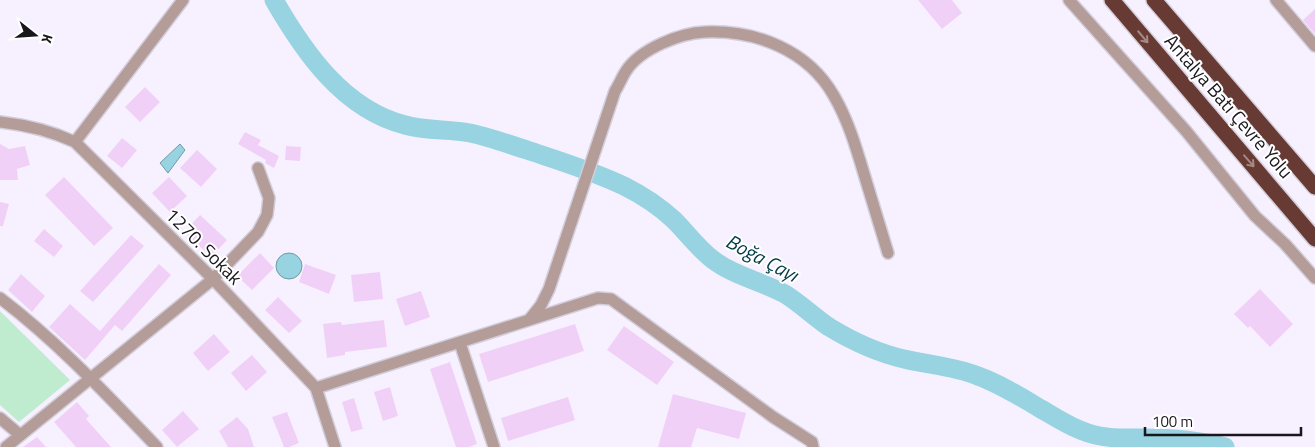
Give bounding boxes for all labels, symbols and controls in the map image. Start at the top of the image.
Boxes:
north arrow [10,10,60,60]
street label: Antalya Batı Çevre Yolu [1158,27,1300,184]
one-way arrow [1138,31,1149,44]
text: K [36,32,59,47]
one-way arrow [1243,154,1255,167]
street label: 1270. Sokak [159,200,250,291]
water label: Boğa Çayı [720,225,806,290]
scale bar [1145,404,1301,436]
text: 100 m [1152,410,1193,433]

